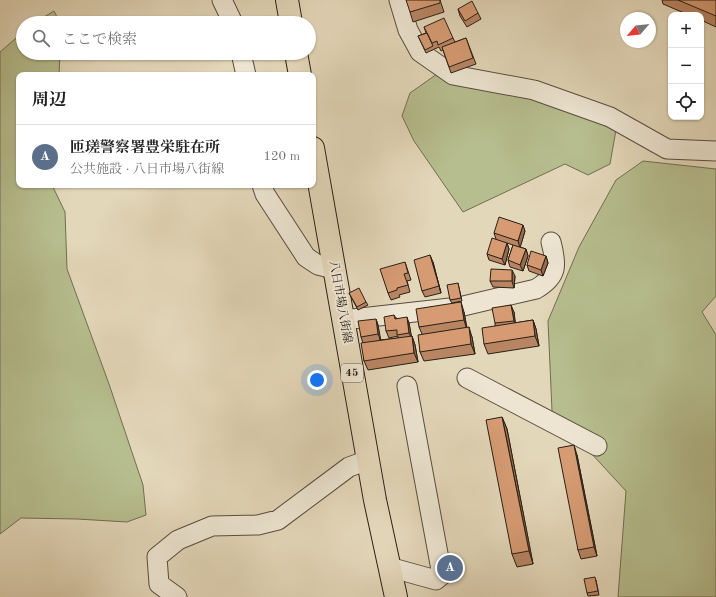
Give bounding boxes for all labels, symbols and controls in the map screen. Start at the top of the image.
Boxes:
north arrow [620,12,656,48]
map controls [668,12,704,120]
button: + [668,12,704,48]
search box [16,16,316,60]
icon: search [30,27,52,49]
text: ここで検索 [62,33,137,48]
button: − [668,48,704,84]
button: locate [668,84,704,120]
text: 周辺 [32,92,66,109]
text: 匝瑳警察署豊栄駐在所 [70,141,220,156]
text: A [40,150,50,163]
text: 120 m [263,150,300,163]
text: 公共施設 · 八日市場八街線 [70,163,224,176]
street label: 八日市場八街線 [327,259,355,344]
road number: 45 [341,364,363,382]
your location [307,370,327,390]
pin: A [437,553,463,583]

